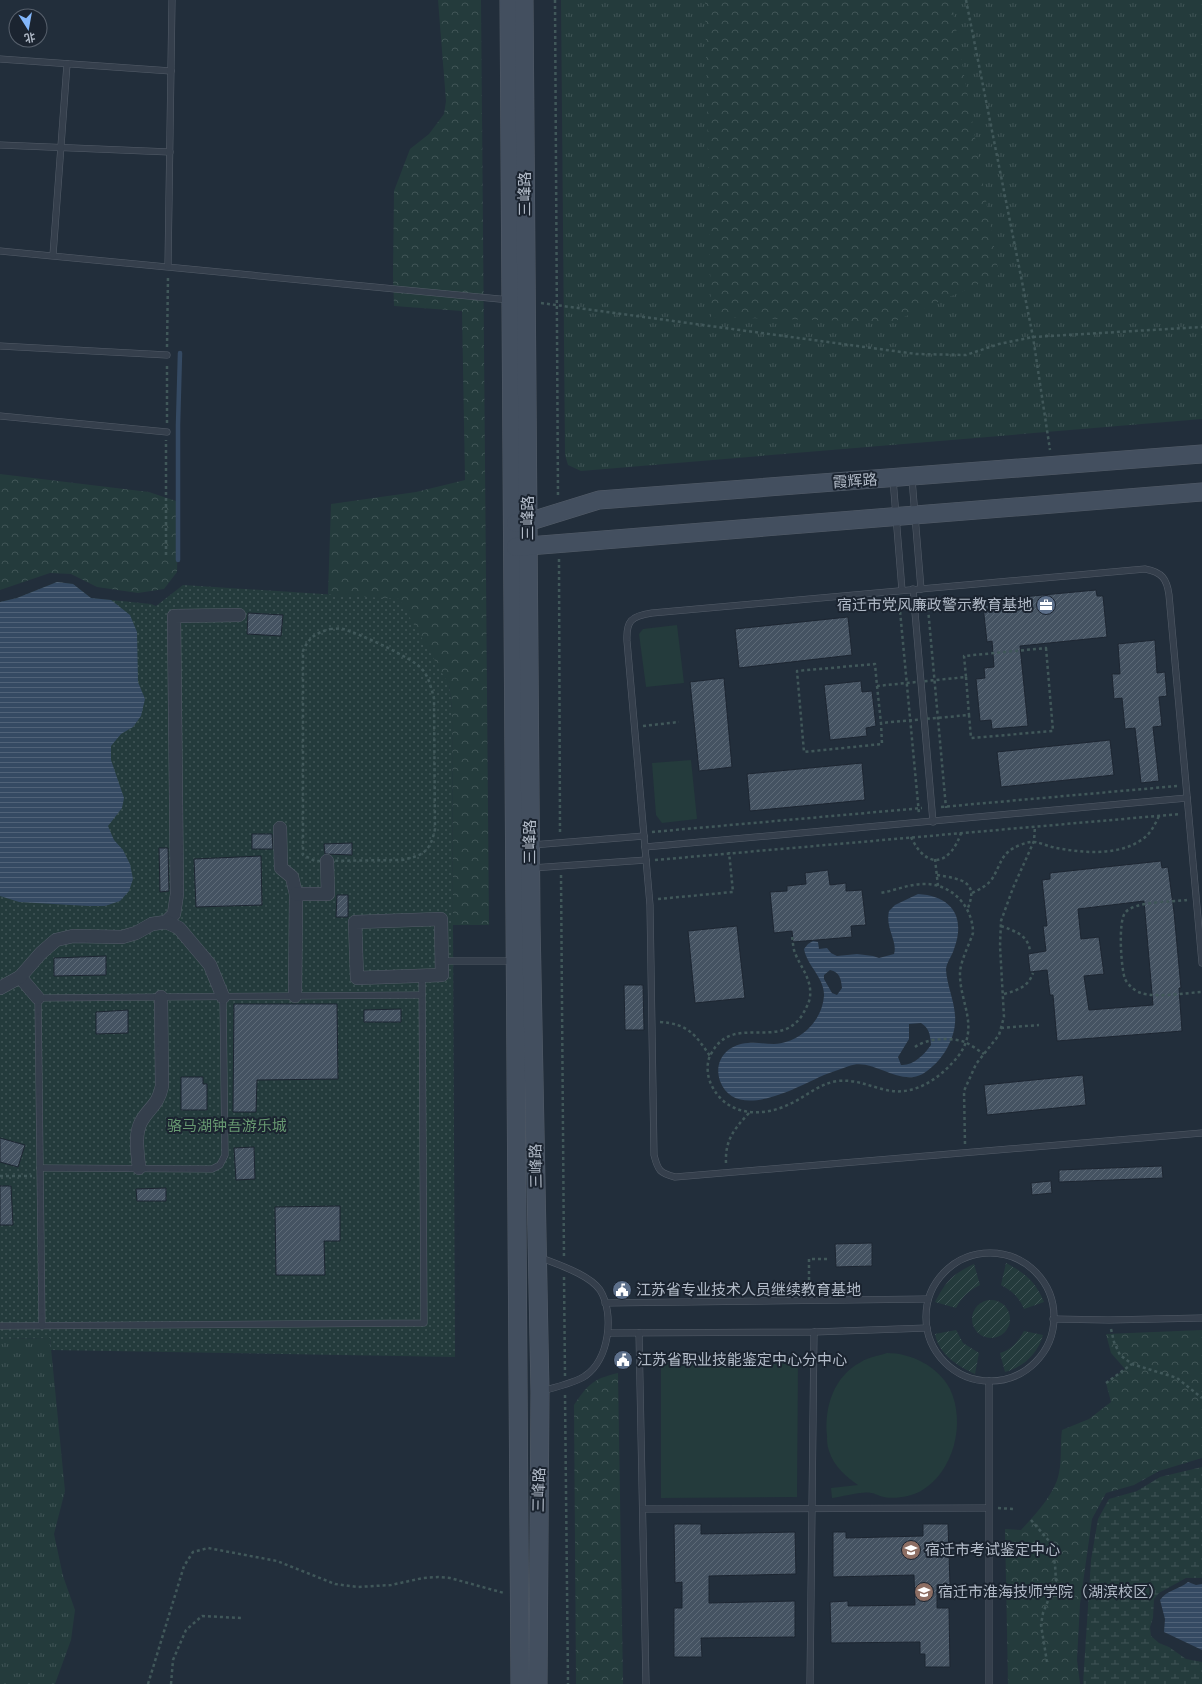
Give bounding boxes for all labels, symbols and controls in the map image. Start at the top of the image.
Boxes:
north arrow [8,8,48,48]
text: 北 [23,30,37,46]
street label: 三峰路 [515,171,534,217]
street label: 霞辉路 [832,469,878,492]
street label: 三峰路 [518,495,537,541]
office icon: 宿迁市党风廉政警示教育基地 [1035,594,1057,616]
place label: 宿迁市党风廉政警示教育基地 [837,595,1032,614]
street label: 三峰路 [520,819,539,865]
park label: 骆马湖钟吾游乐城 [167,1116,287,1135]
street label: 三峰路 [526,1143,545,1189]
public building icon: 江苏省专业技术人员继续教育基地 [611,1279,633,1301]
place label: 江苏省专业技术人员继续教育基地 [636,1280,861,1299]
public building icon: 江苏省职业技能鉴定中心分中心 [612,1349,634,1371]
place label: 江苏省职业技能鉴定中心分中心 [637,1350,847,1369]
street label: 三峰路 [529,1467,548,1513]
school or university icon: 宿迁市考试鉴定中心 [900,1539,922,1561]
place label: 宿迁市考试鉴定中心 [925,1540,1060,1559]
school or university icon: 宿迁市淮海技师学院（湖滨校区） [913,1581,935,1603]
place label: 宿迁市淮海技师学院（湖滨校区） [938,1582,1163,1601]

